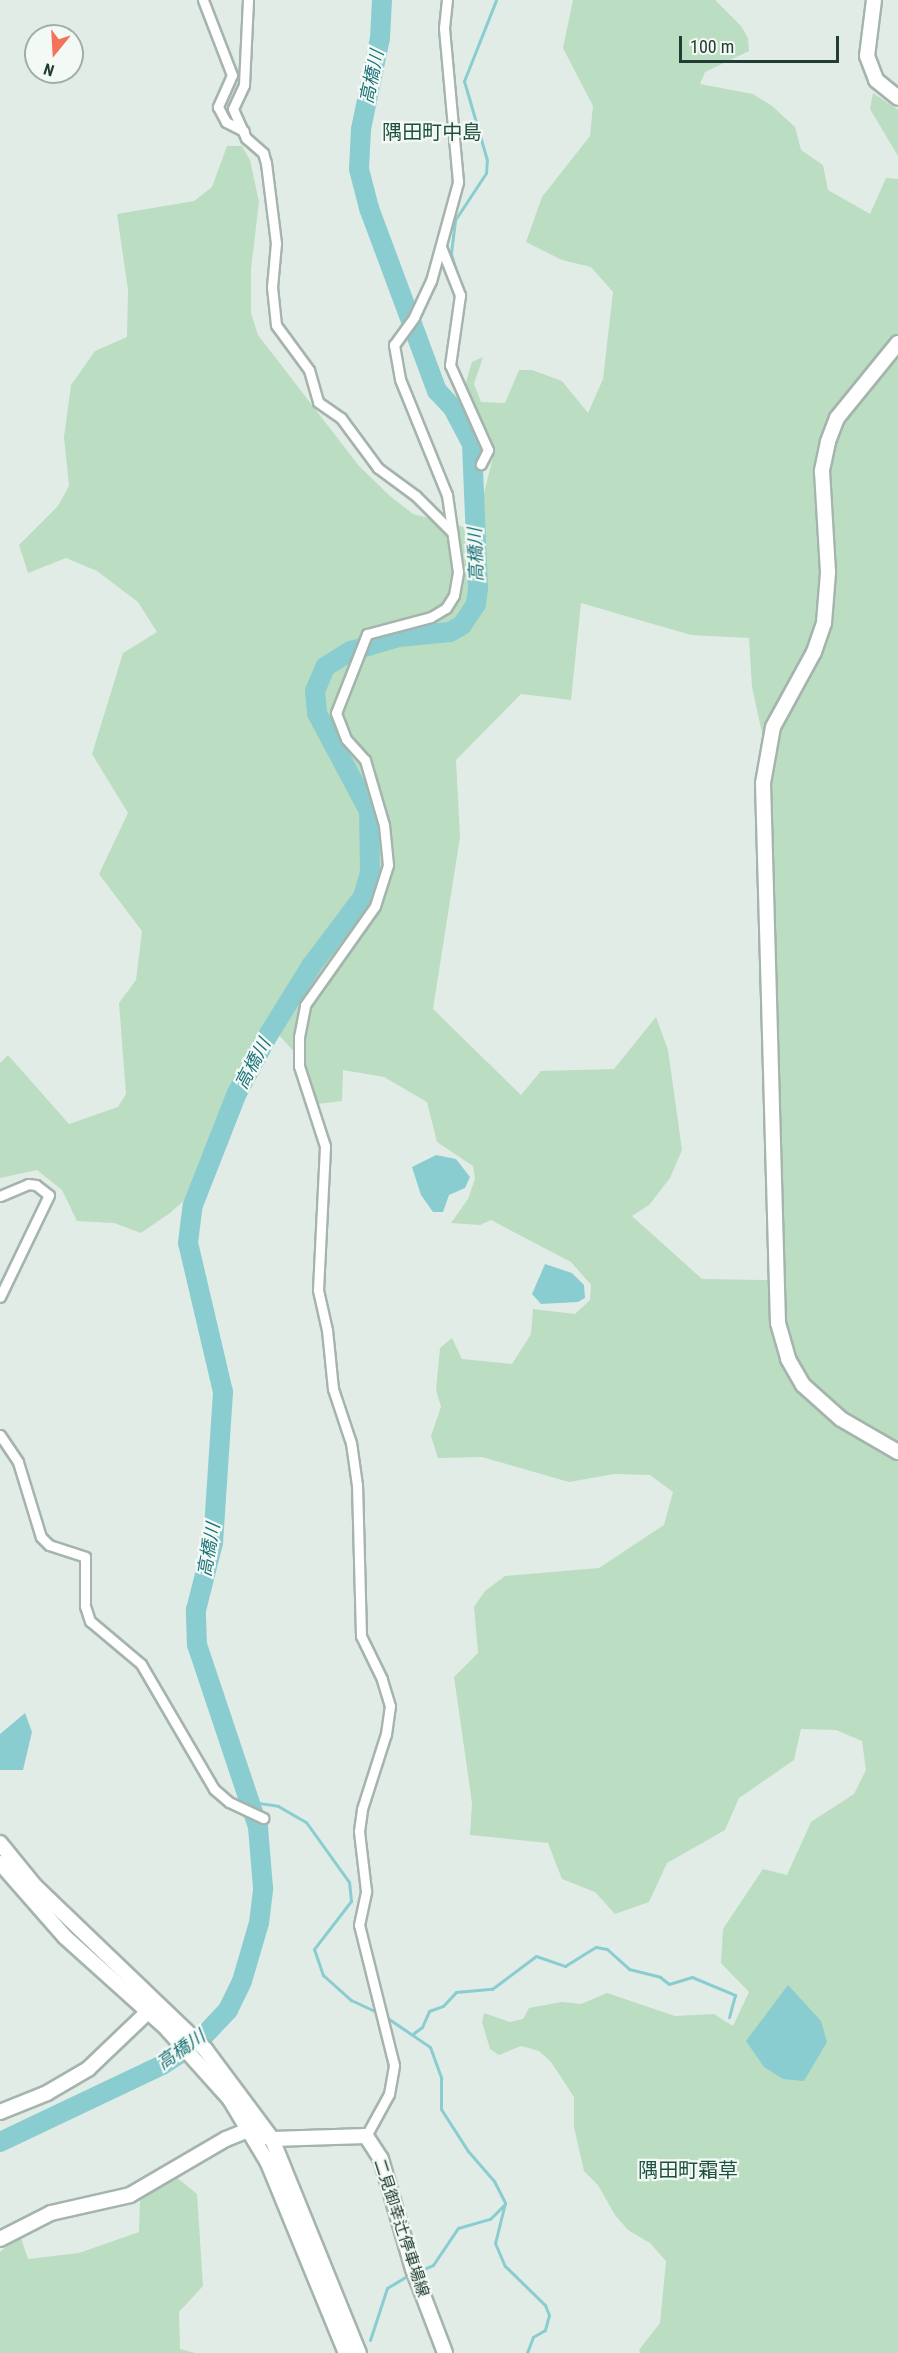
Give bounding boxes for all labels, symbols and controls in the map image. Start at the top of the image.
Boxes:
north arrow [24,24,84,84]
scale bar [682,24,842,62]
text: 100 m [690,36,734,57]
water label: 高橋川 [356,48,388,106]
text: N [41,59,57,80]
district label: 隅田町中島 [382,120,482,144]
water label: 高橋川 [464,528,488,582]
water label: 高橋川 [231,1035,275,1093]
water label: 高橋川 [194,1522,224,1578]
water label: 高橋川 [153,2026,209,2074]
street label: 二見御幸辻停車場線 [370,2157,432,2299]
district label: 隅田町霜草 [638,2158,738,2182]

